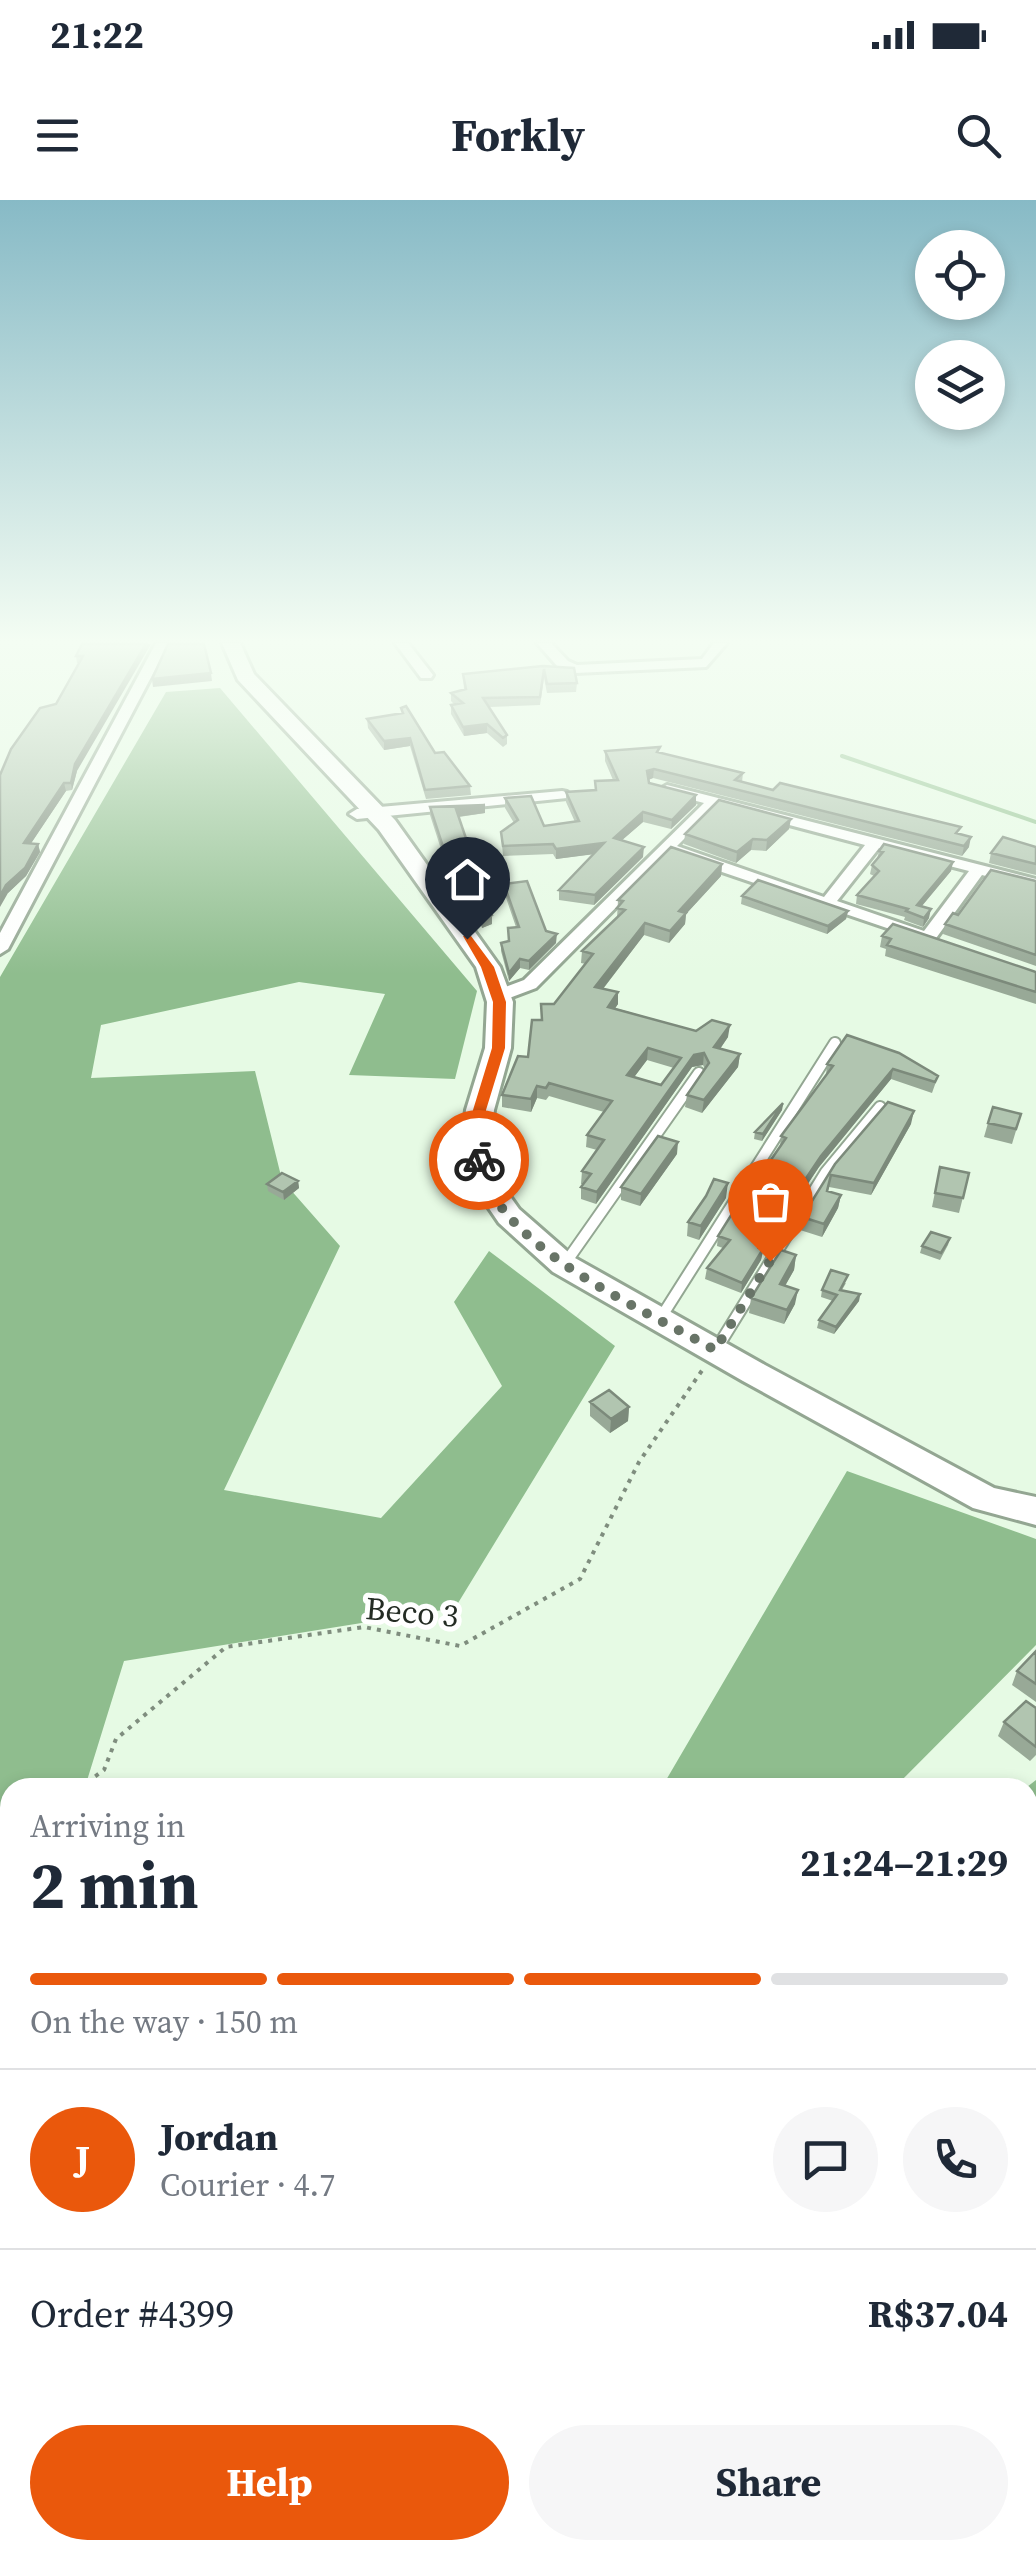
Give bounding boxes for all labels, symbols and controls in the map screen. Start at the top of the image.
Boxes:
text: 21:22 [50,9,144,61]
text: Forkly [451,104,585,166]
icon: menu [30,108,85,163]
icon: search [951,108,1006,163]
map controls [915,230,1005,430]
button: locate [915,230,1005,320]
button: layers [915,340,1005,430]
pin [425,837,510,940]
icon: home [440,852,495,907]
courier [429,1110,529,1210]
icon: bike [452,1133,507,1188]
pin [728,1159,813,1262]
icon: bag [743,1174,798,1229]
street label: Beco 3 [364,1586,460,1638]
text: Arriving in [30,1804,185,1848]
text: 21:24–21:29 [800,1837,1008,1889]
text: 2 min [30,1841,199,1930]
text: On the way · 150 m [30,2000,298,2044]
button: chat [773,2107,878,2212]
button: phone [903,2107,1008,2212]
text: Jordan [160,2111,278,2163]
text: J [75,2133,90,2185]
text: Courier · 4.7 [160,2163,335,2207]
text: Order #4399 [30,2288,234,2340]
text: R$37.04 [868,2288,1008,2340]
button: Help [30,2425,509,2540]
button: Share [529,2425,1008,2540]

